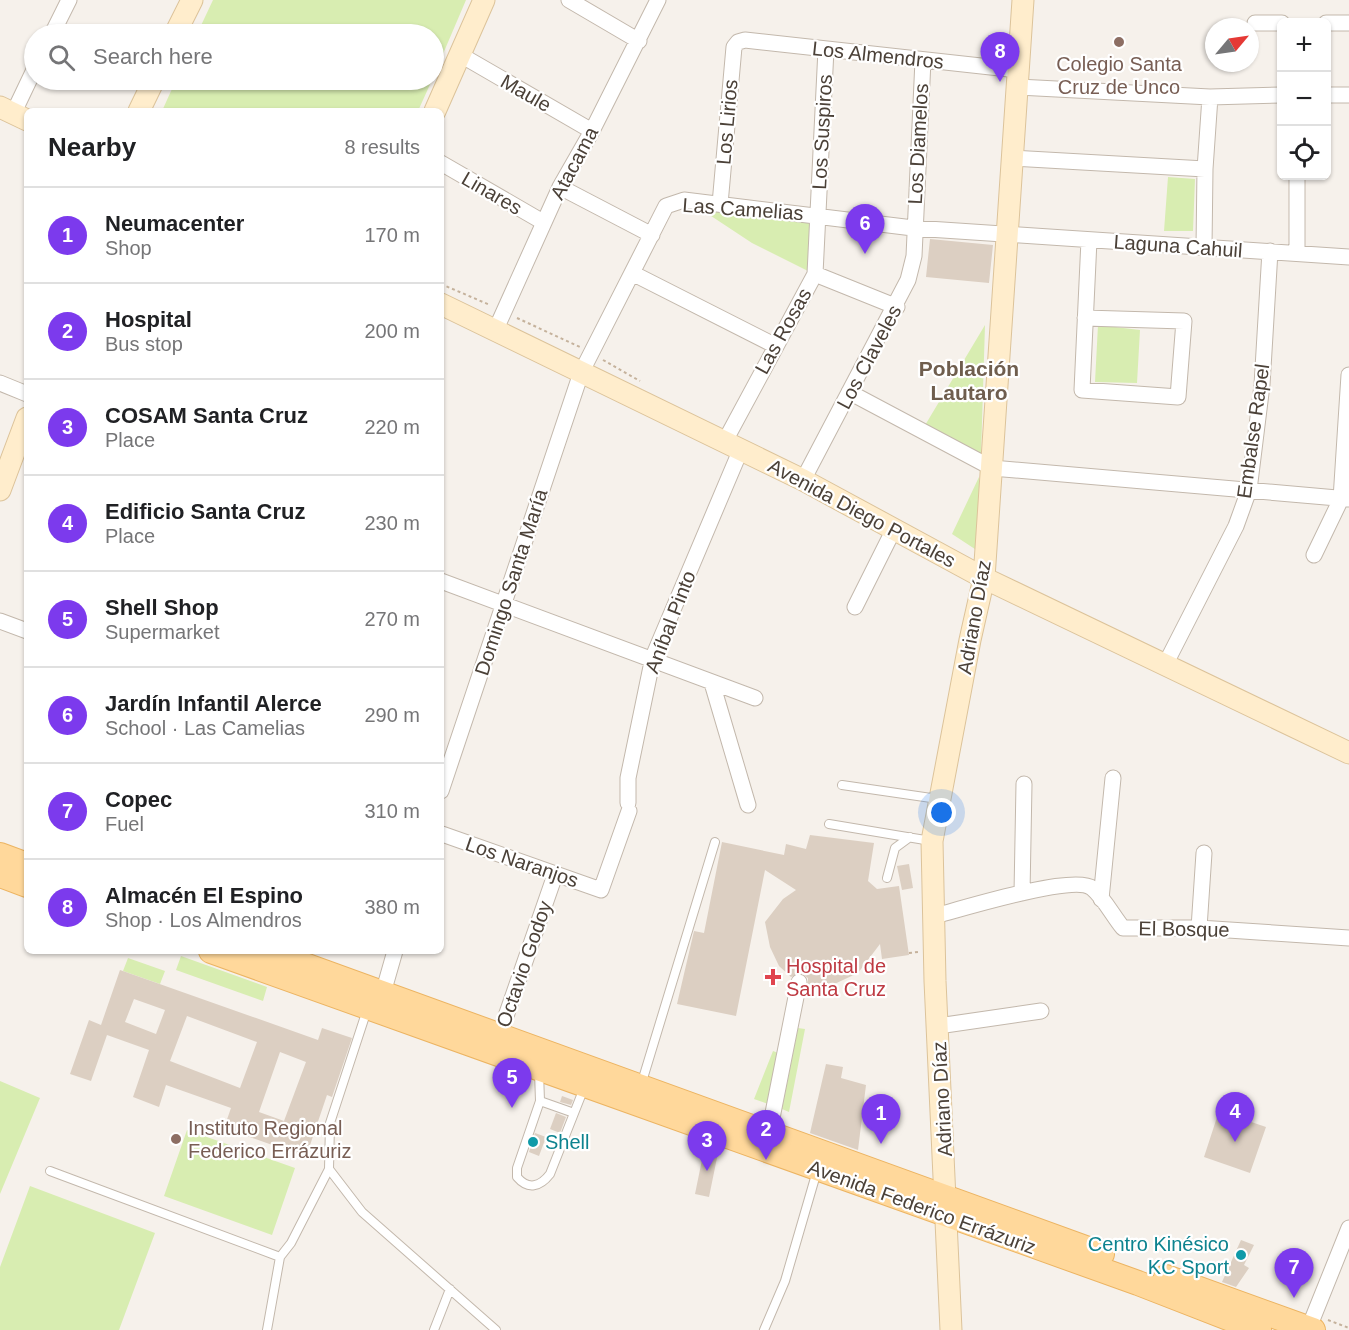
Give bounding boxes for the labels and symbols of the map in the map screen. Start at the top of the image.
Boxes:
north arrow [1205,18,1259,72]
pin: 8 [980,32,1020,82]
marker: Colegio Santa Cruz de Unco [1112,35,1126,49]
street label: Los Almendros [811,37,945,73]
place label: Colegio Santa Cruz de Unco [1056,53,1183,98]
street label: Maule [497,70,555,116]
street label: Los Suspiros [808,74,836,190]
street label: Los Lirios [712,78,742,166]
street label: Los Diamelos [904,83,932,205]
street label: Atacama [546,122,603,203]
street label: Linares [458,167,526,219]
street label: Las Camelias [682,194,804,224]
pin: 6 [846,204,884,254]
street label: Laguna Cahuil [1113,231,1243,261]
street label: Las Rosas [750,284,816,378]
street label: Los Claveles [832,301,906,413]
district label: Población Lautaro [919,357,1019,404]
street label: Embalse Rapel [1233,362,1273,500]
street label: Avenida Diego Portales [765,454,959,572]
street label: Domingo Santa María [470,485,552,678]
street label: Adriano Díaz [953,558,995,676]
street label: Aníbal Pinto [640,568,700,676]
your location [927,798,956,827]
street label: Los Naranjos [463,832,581,892]
street label: Octavio Godoy [492,898,556,1030]
street label: El Bosque [1138,917,1230,941]
place label: Hospital de Santa Cruz [786,955,886,1000]
marker: Hospital de Santa Cruz [764,968,782,986]
street label: Adriano Díaz [928,1041,956,1157]
pin: 5 [492,1058,532,1108]
pin: 4 [1216,1092,1254,1142]
pin: 1 [862,1094,900,1144]
pin: 2 [746,1110,786,1160]
place label: Instituto Regional Federico Errázuriz [188,1117,351,1162]
pin: 3 [688,1122,726,1171]
place label: Shell [545,1131,589,1153]
marker: Instituto Regional Federico Errázuriz [169,1132,183,1146]
marker: Shell [526,1135,540,1149]
street label: Avenida Federico Errázuriz [805,1155,1039,1259]
place label: Centro Kinésico KC Sport [1088,1233,1229,1278]
marker: Centro Kinésico KC Sport [1234,1248,1248,1262]
pin: 7 [1274,1248,1314,1298]

